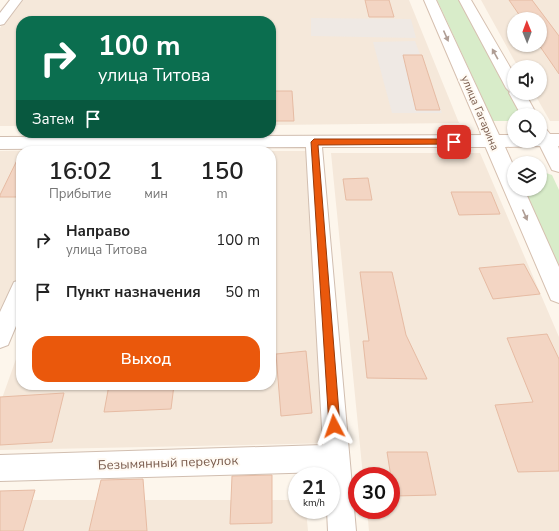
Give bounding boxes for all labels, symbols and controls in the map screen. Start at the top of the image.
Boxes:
north arrow [507,12,547,52]
map controls [507,12,547,196]
text: 100 m [98,27,181,65]
one-way arrow [443,30,449,41]
icon: right [32,32,84,84]
one-way arrow [492,48,499,60]
button: sound [507,60,547,100]
text: улица Титова [98,63,211,87]
street label: улица Гагарина [457,73,503,153]
icon: arrive [82,108,104,130]
button: search [507,108,547,148]
text: Затем [32,109,74,129]
pin [437,125,471,159]
icon: arrive [443,131,465,153]
text: 16:02 [48,155,112,187]
text: 1 [149,155,163,187]
text: 150 [200,155,244,187]
button: layers [507,156,547,196]
text: Прибытие [49,185,111,203]
text: мин [144,185,168,203]
text: m [216,185,228,203]
one-way arrow [522,210,528,221]
text: Направо [66,221,130,241]
icon: right [32,229,54,251]
text: 100 m [216,230,260,250]
text: улица Титова [66,241,147,259]
icon: arrive [32,281,54,303]
text: Пункт назначения [66,282,201,302]
text: 50 m [225,282,260,302]
button: Выход [32,336,260,382]
position arrow [313,405,355,447]
street label: Безымянный переулок [98,452,239,474]
speed limit sign: 30 [348,467,400,519]
text: 21 [302,474,326,501]
text: km/h [303,496,325,510]

